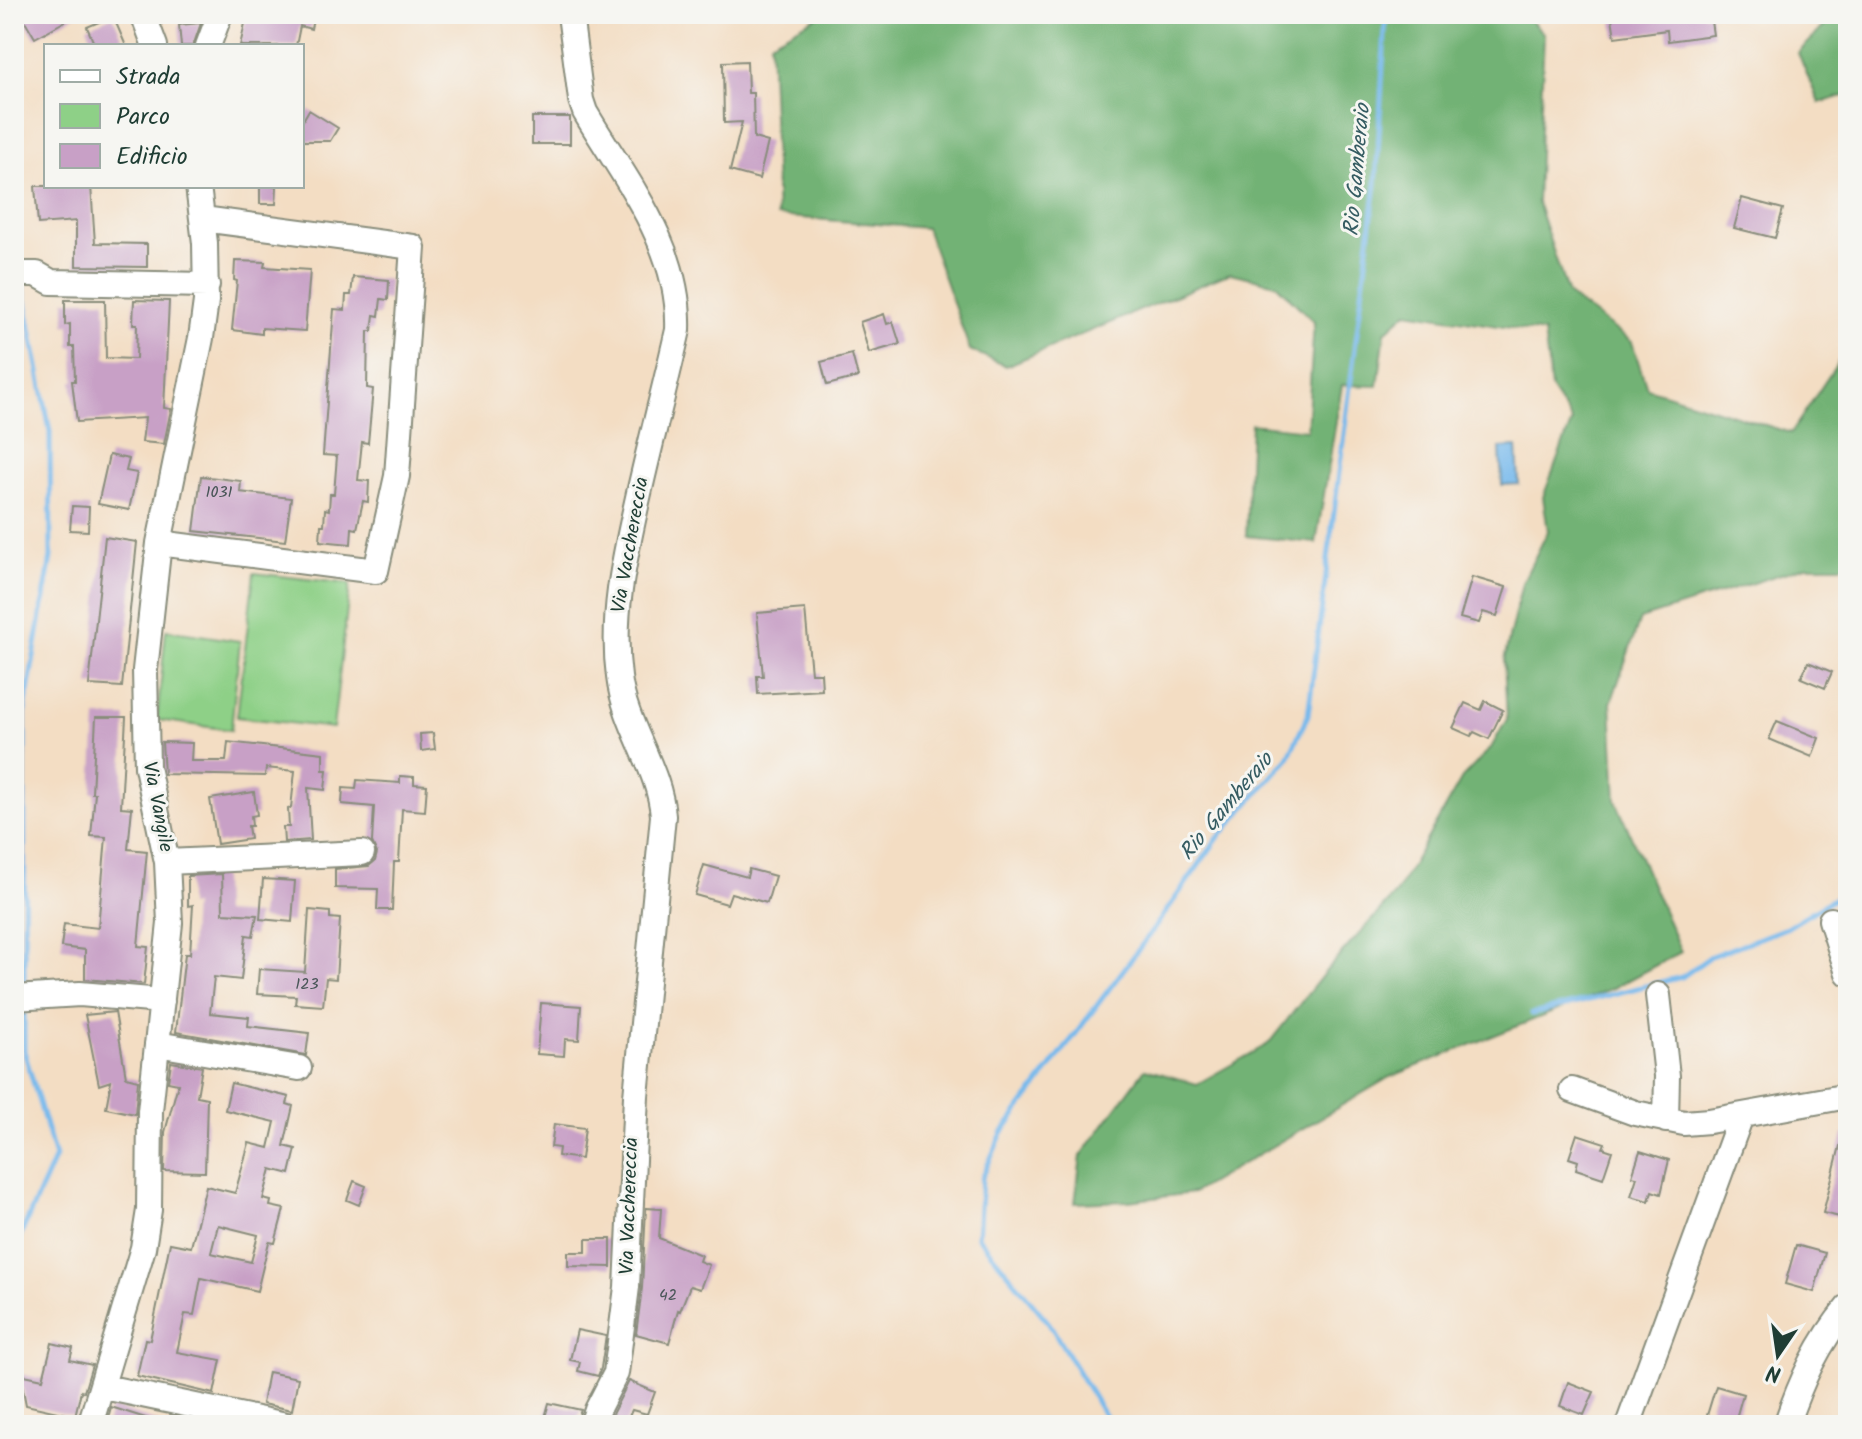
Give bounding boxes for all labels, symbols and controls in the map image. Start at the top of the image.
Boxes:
legend [44,44,304,188]
text: Strada [116,58,180,97]
text: Parco [116,98,170,137]
water label: Rio Gamberaio [1335,101,1381,237]
text: Edificio [116,138,188,177]
street label: Via Vacchereccia [603,474,659,616]
house number: 1031 [205,480,233,505]
water label: Rio Gamberaio [1171,743,1284,869]
street label: Via Vangile [133,759,181,855]
house number: 123 [295,972,319,997]
street label: Via Vacchereccia [612,1137,648,1275]
house number: 42 [659,1283,677,1308]
north arrow [1738,1315,1818,1395]
text: N [1763,1353,1785,1391]

